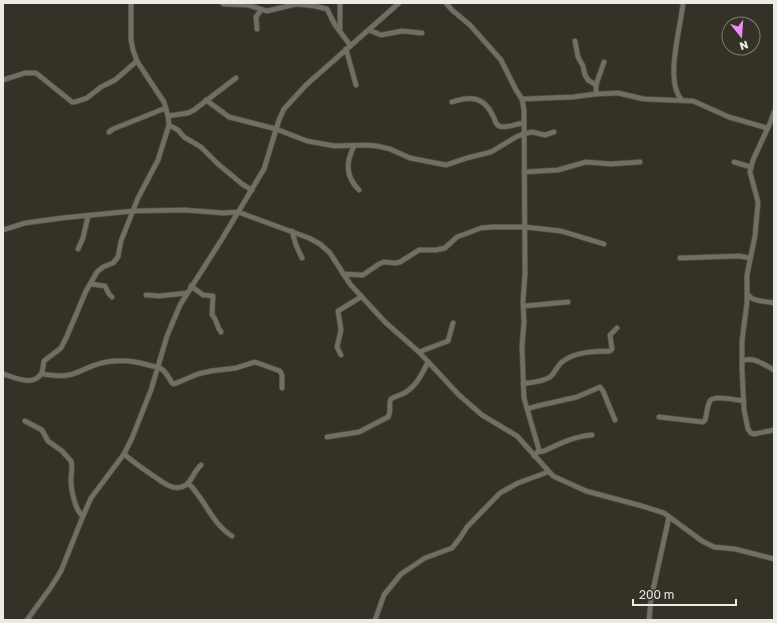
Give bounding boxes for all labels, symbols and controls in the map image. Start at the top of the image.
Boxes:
north arrow [721,16,761,56]
text: N [738,39,750,53]
scale bar [633,581,736,607]
text: 200 m [639,587,674,602]

